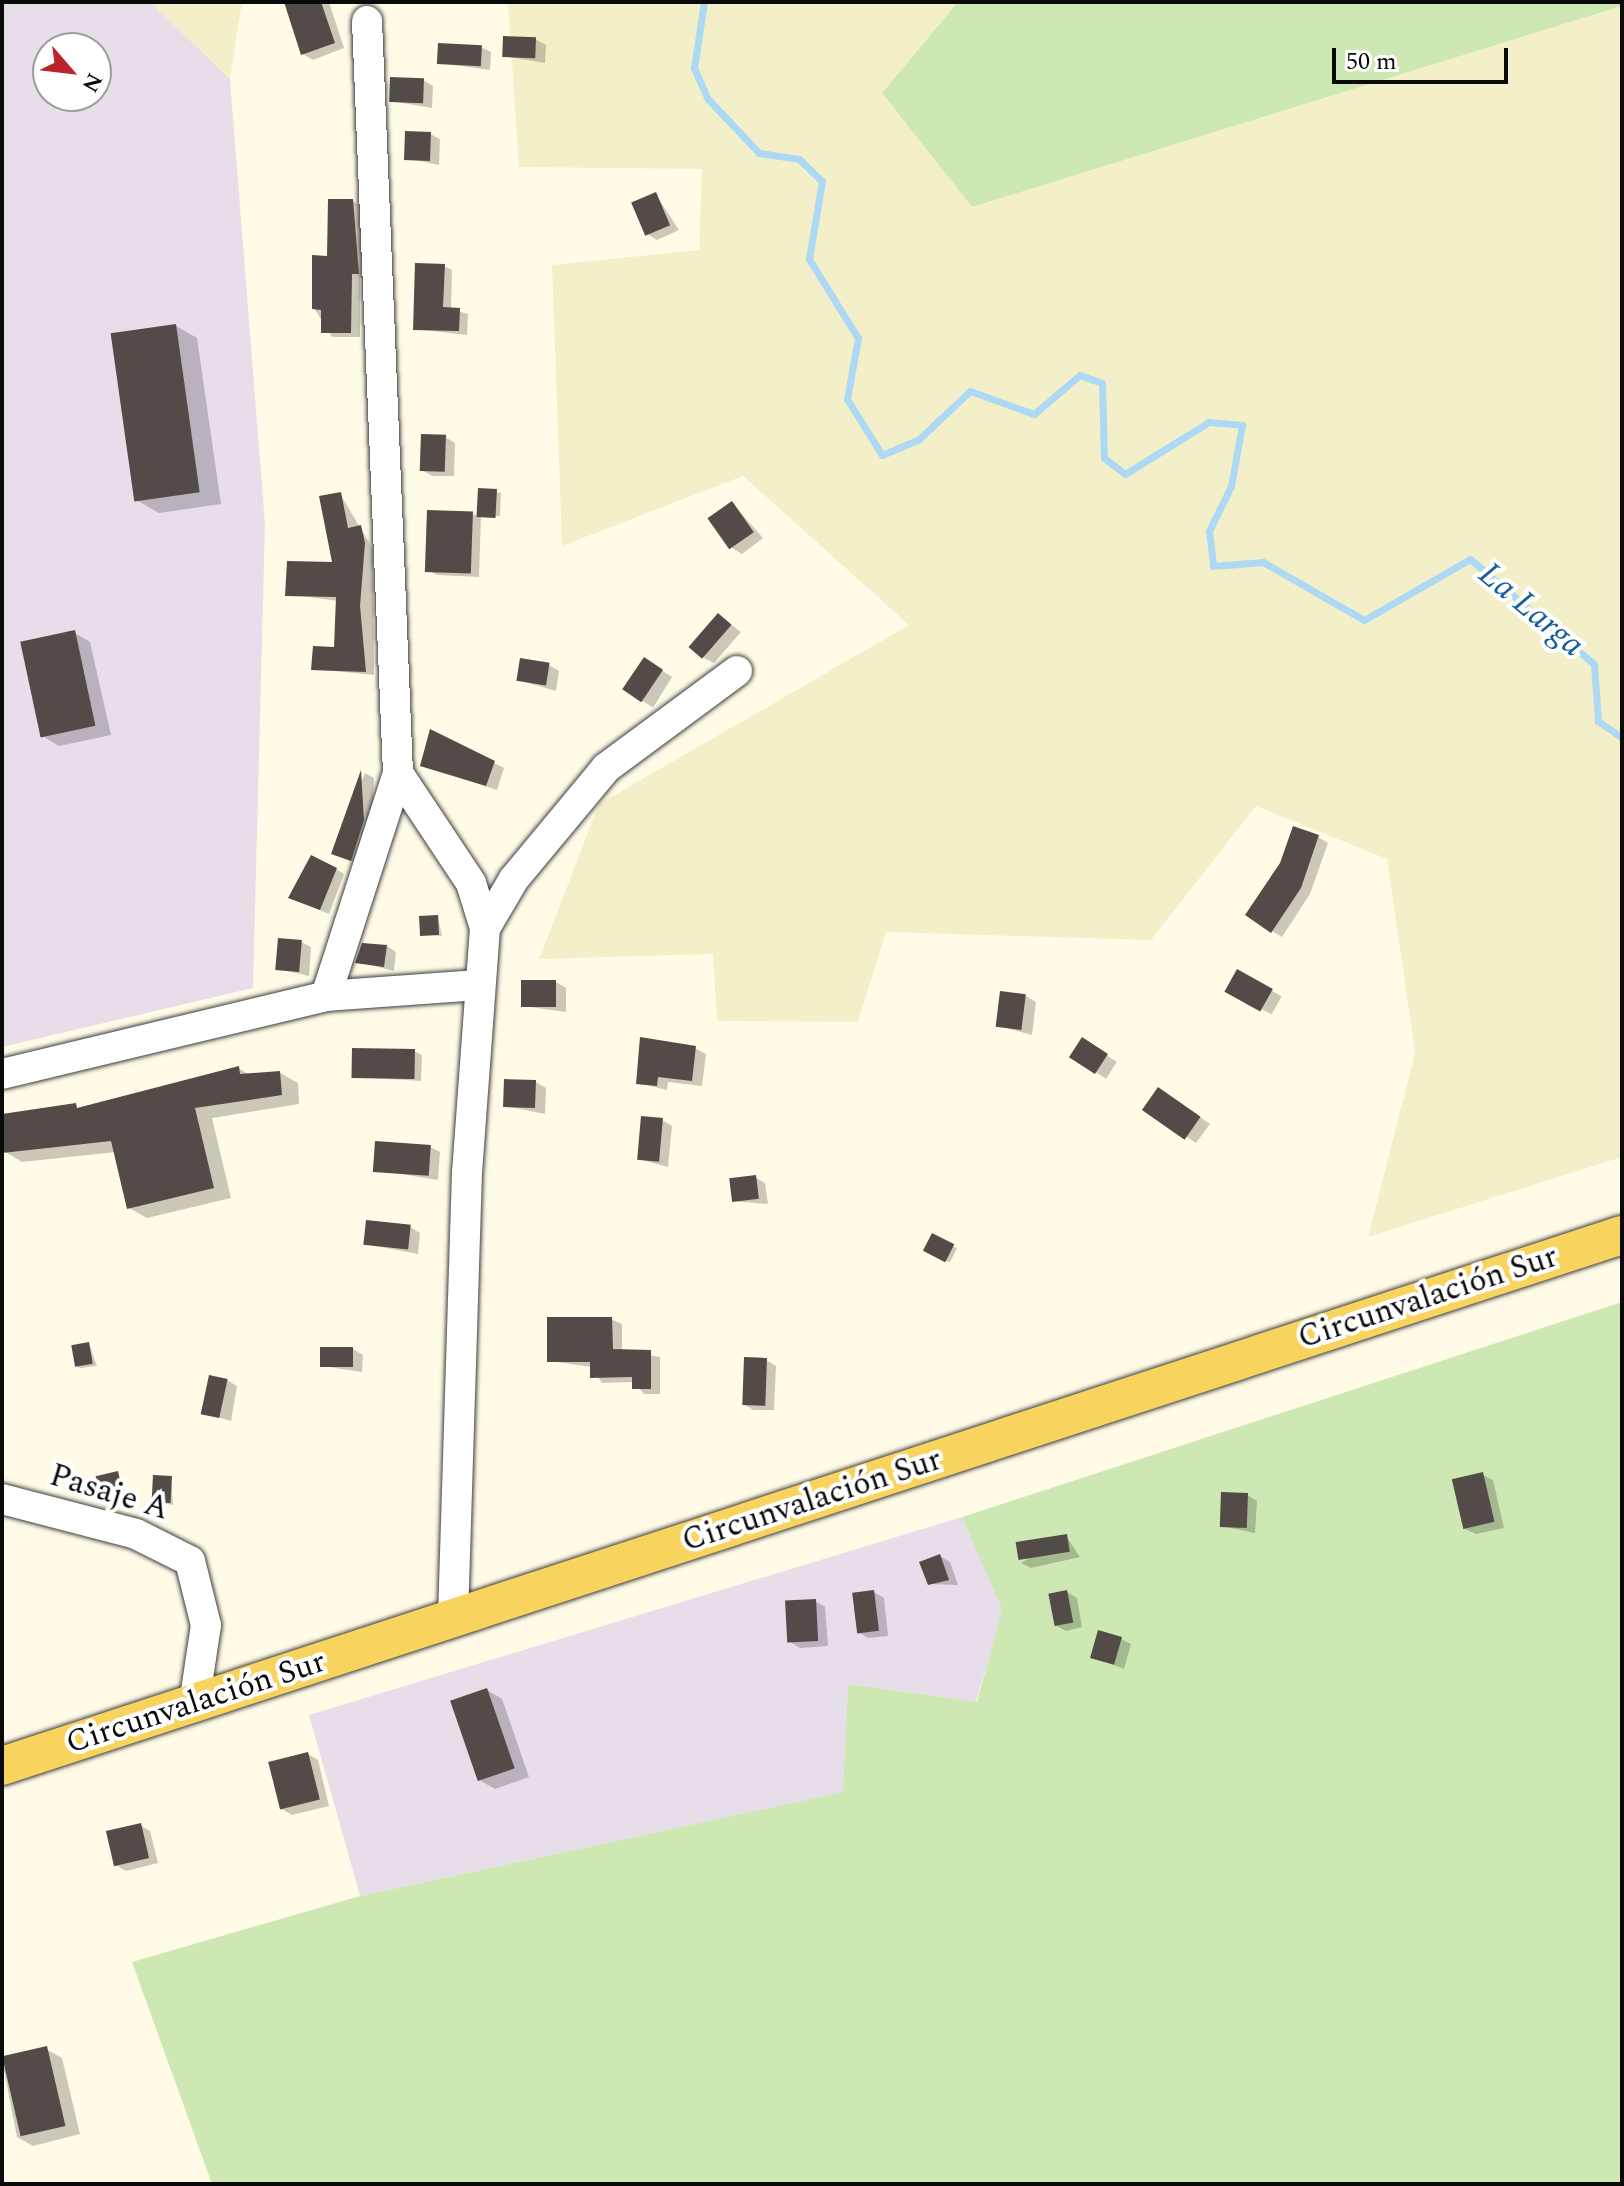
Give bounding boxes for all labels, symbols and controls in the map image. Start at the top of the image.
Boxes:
north arrow [32,32,112,112]
scale bar [1336,32,1512,82]
text: 50 m [1346,44,1397,80]
text: N [73,67,111,98]
water label: La Larga [1470,554,1592,666]
street label: Circunvalación Sur [1294,1238,1562,1358]
street label: Circunvalación Sur [678,1441,946,1561]
street label: Pasaje A [45,1457,173,1529]
street label: Circunvalación Sur [62,1643,330,1763]

